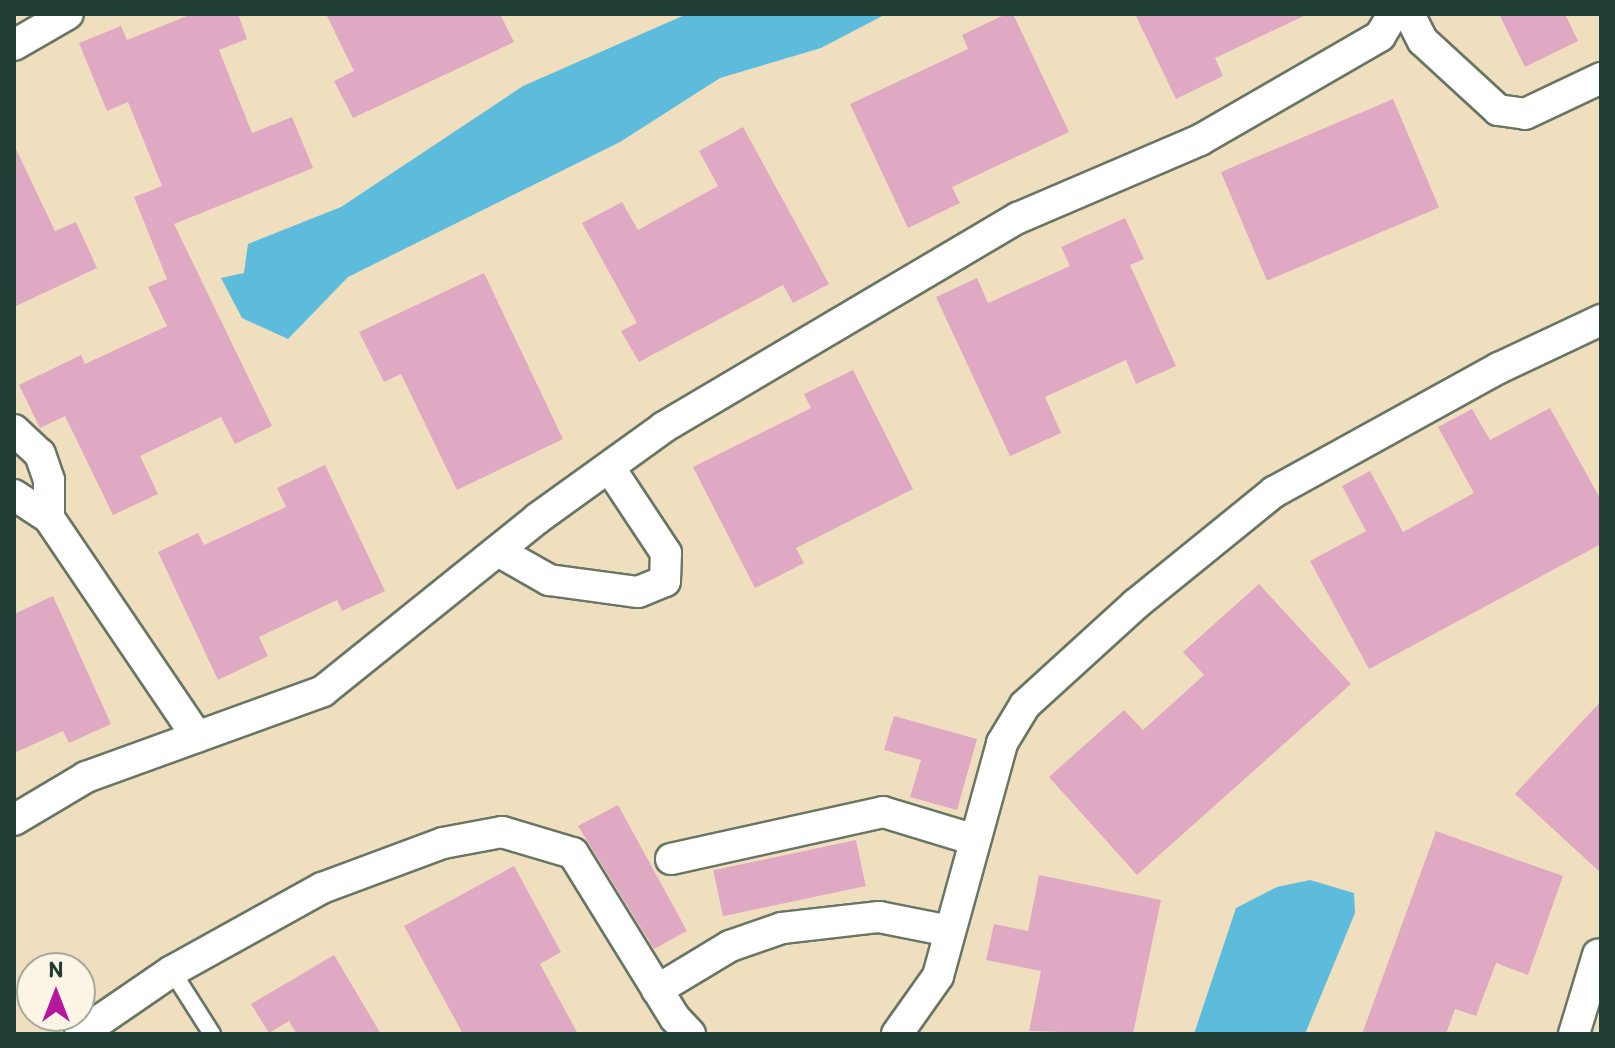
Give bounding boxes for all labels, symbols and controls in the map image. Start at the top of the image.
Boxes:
north arrow [16,952,96,1032]
text: N [49,956,63,983]

